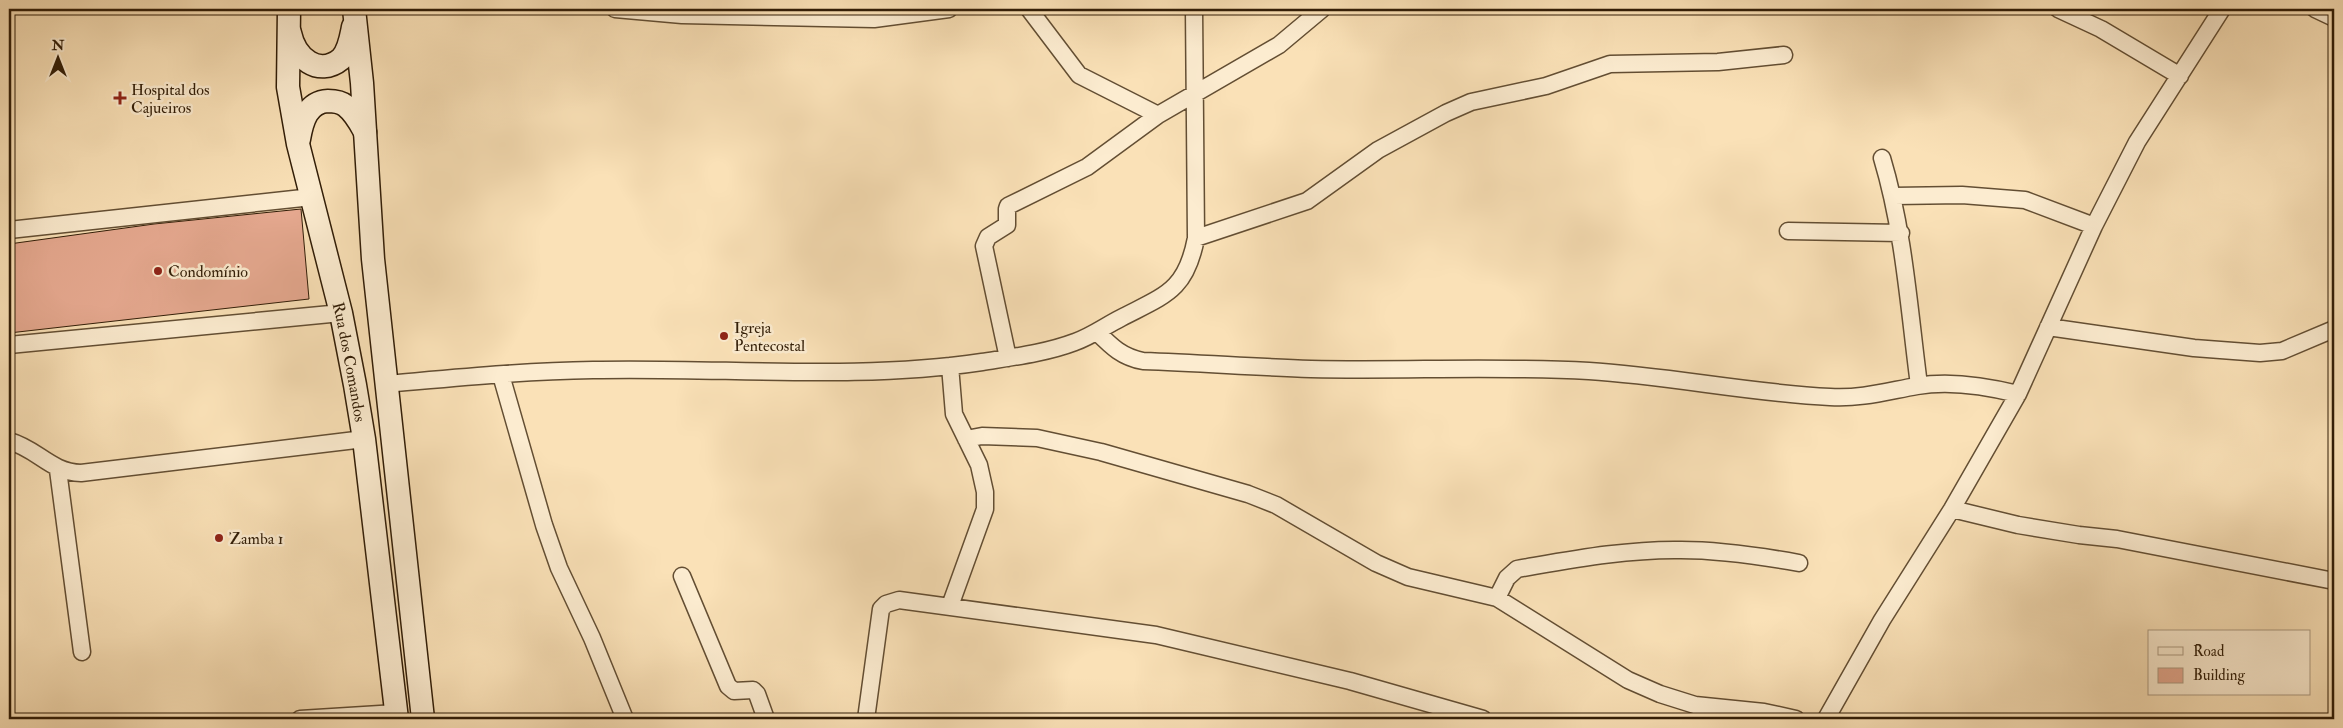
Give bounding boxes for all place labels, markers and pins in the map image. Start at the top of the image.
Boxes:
place label: Hospital dos Cajueiros [131,80,210,118]
marker: Hospital dos Cajueiros [113,91,127,105]
place label: Condomínio [168,262,248,282]
marker: Condomínio [152,265,164,277]
place label: Igreja Pentecostal [734,318,805,356]
marker: Igreja Pentecostal [718,330,730,342]
place label: Zamba 1 [229,529,283,549]
marker: Zamba 1 [213,532,225,544]

